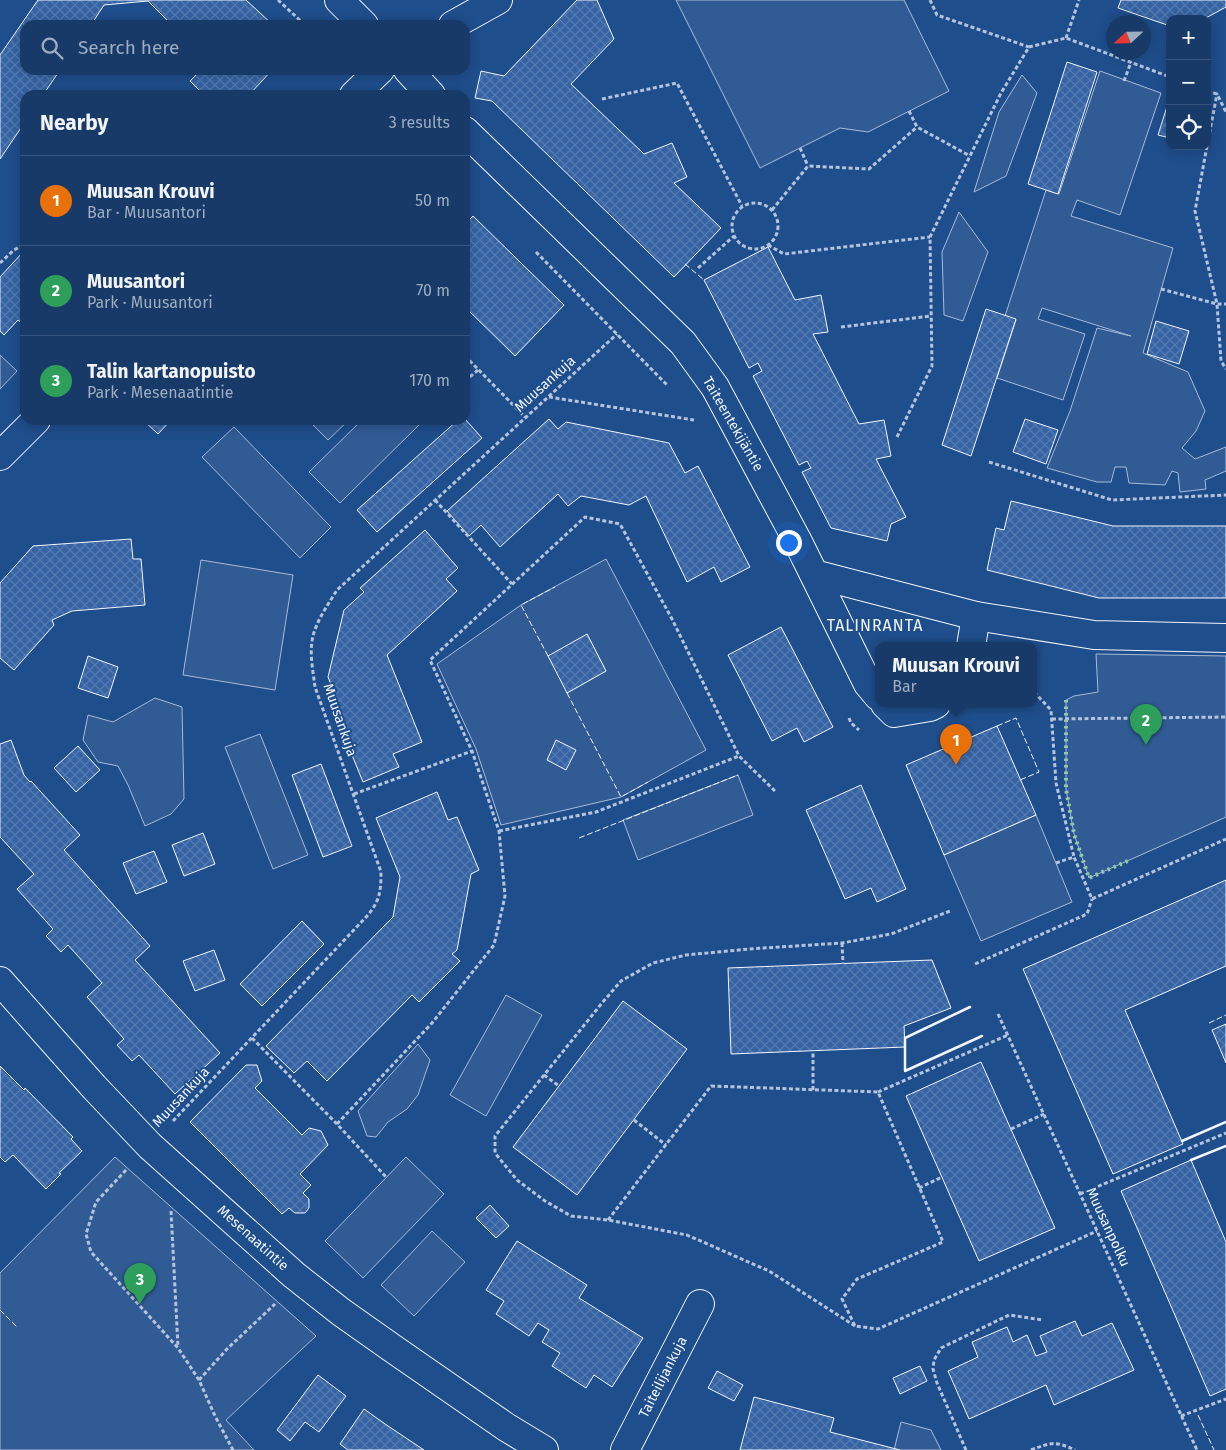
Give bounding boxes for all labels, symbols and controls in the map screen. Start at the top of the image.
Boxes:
north arrow [1106,15,1151,60]
map controls [1166,15,1211,150]
button: + [1166,15,1211,60]
search box [20,20,470,75]
icon: search [38,34,66,62]
text: Search here [78,36,179,59]
button: − [1166,60,1211,105]
button: locate [1166,105,1211,150]
text: Nearby [40,110,108,136]
text: 3 results [389,113,450,132]
text: Muusan Krouvi [87,180,215,203]
text: 1 [52,191,60,210]
text: 50 m [415,191,450,210]
text: Bar · Muusantori [87,203,206,222]
text: Muusantori [87,270,185,293]
text: 2 [52,281,60,300]
text: 70 m [416,281,450,300]
text: Park · Muusantori [87,293,213,312]
street label: Muusankuja [511,352,579,416]
text: Talin kartanopuisto [87,360,256,383]
text: 3 [52,371,60,390]
text: 170 m [409,371,450,390]
street label: Taiteentekijäntie [699,374,767,474]
text: Park · Mesenaatintie [87,383,234,402]
your location [776,530,802,556]
district label: TALINRANTA [827,616,923,635]
popup [875,642,1037,707]
text: Muusan Krouvi [892,654,1020,677]
text: Bar [892,677,917,696]
street label: Muusankuja [320,681,360,759]
pin: 2 [1130,704,1162,745]
pin: 1 [940,724,972,765]
street label: Muusankuja [149,1063,213,1131]
street label: Muusanpolku [1082,1185,1134,1269]
street label: Mesenaatintie [214,1202,292,1274]
pin: 3 [124,1263,156,1304]
street label: Taiteilijankuja [635,1333,691,1421]

